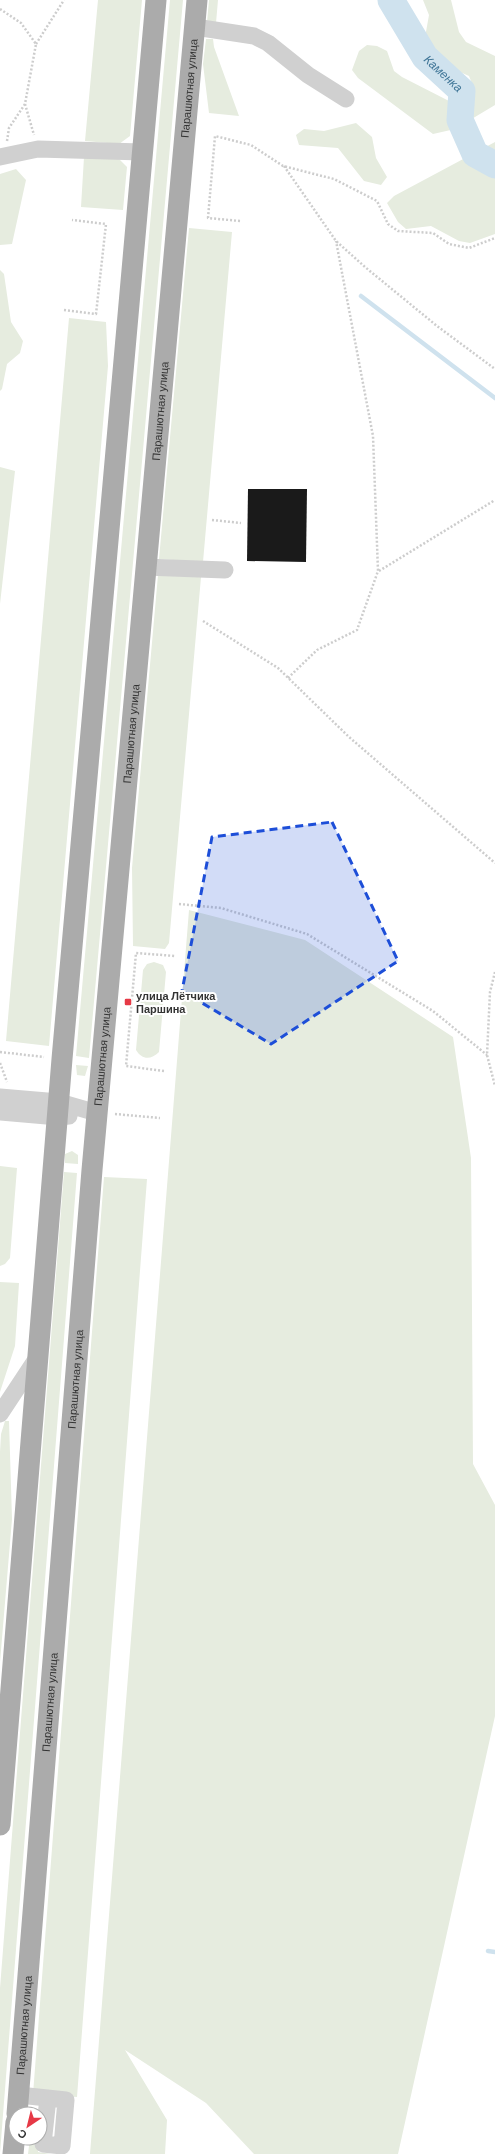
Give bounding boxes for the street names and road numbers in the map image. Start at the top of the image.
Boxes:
street label: Парашютная улица [178,37,201,139]
street label: Парашютная улица [149,360,172,461]
street label: Парашютная улица [120,683,143,784]
street label: Парашютная улица [91,1005,114,1107]
street label: Парашютная улица [64,1328,86,1429]
street label: Парашютная улица [39,1651,61,1752]
street label: Парашютная улица [13,1974,35,2075]

